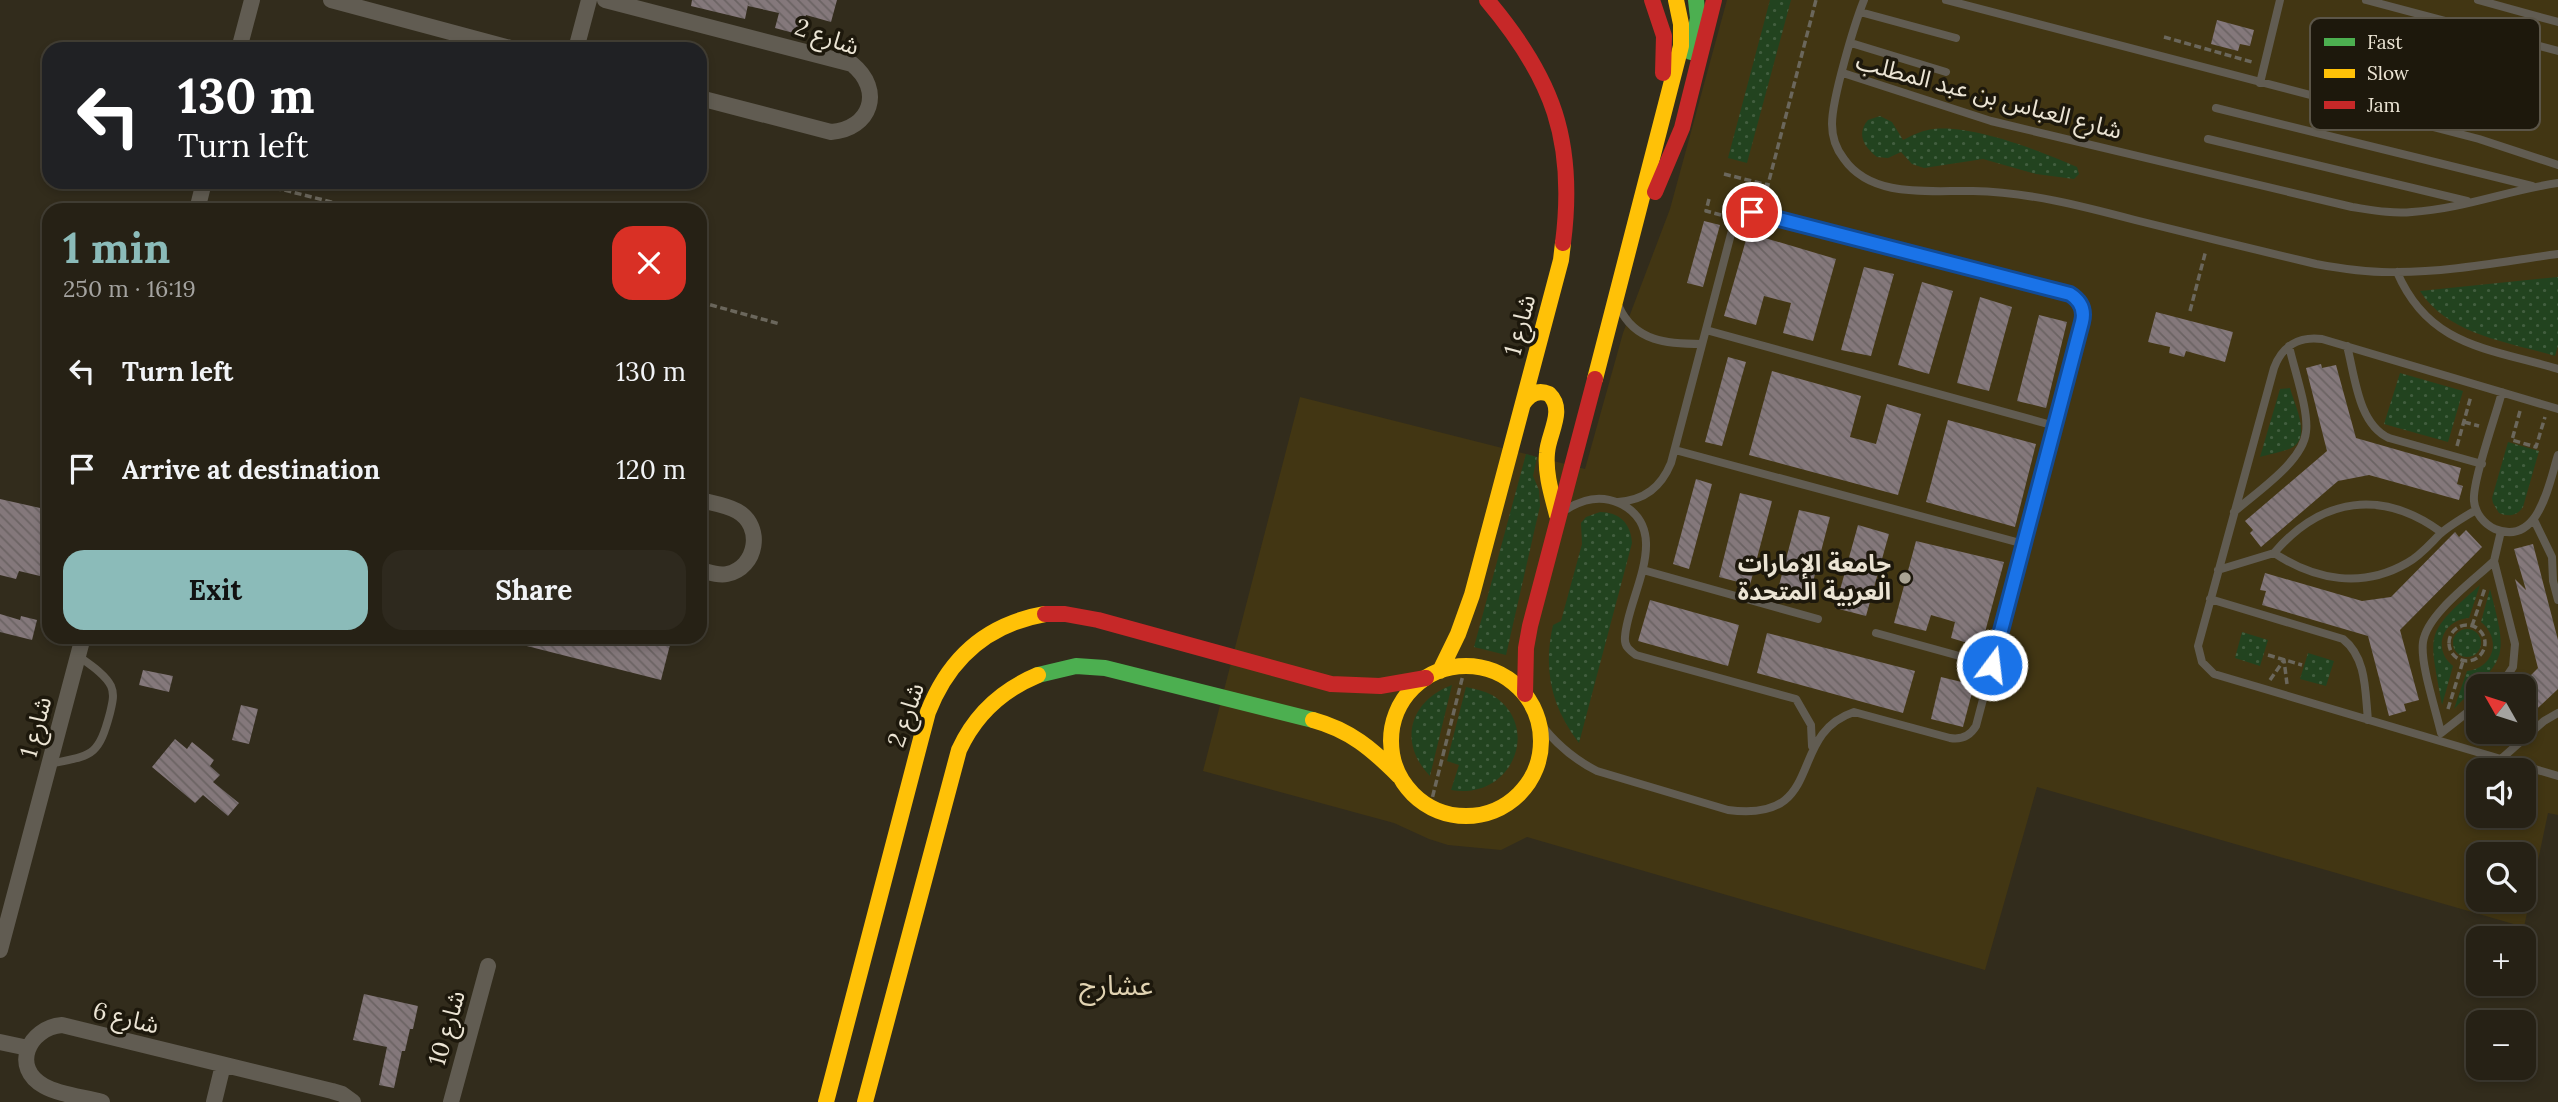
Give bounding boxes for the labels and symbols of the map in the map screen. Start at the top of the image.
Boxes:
street label: شارع 2 [790,11,863,64]
legend [2310,18,2540,130]
text: Fast [2367,30,2403,54]
street label: شارع العباس بن عبد المطلب [1852,45,2126,148]
text: Slow [2367,61,2410,85]
text: Jam [2366,93,2401,117]
pin [1722,182,1782,242]
street label: شارع 1 [1497,291,1544,359]
place label: جامعة الإمارات العربية المتحدة [1738,548,1891,607]
marker: جامعة الإمارات العربية المتحدة [1897,570,1913,586]
position arrow [1955,628,2029,702]
north arrow [2466,674,2536,744]
street label: شارع 2 [880,679,933,752]
street label: شارع 1 [13,693,60,761]
district label: عشارج [1079,967,1153,1006]
street label: شارع 10 [421,987,474,1070]
street label: شارع 6 [89,994,162,1043]

